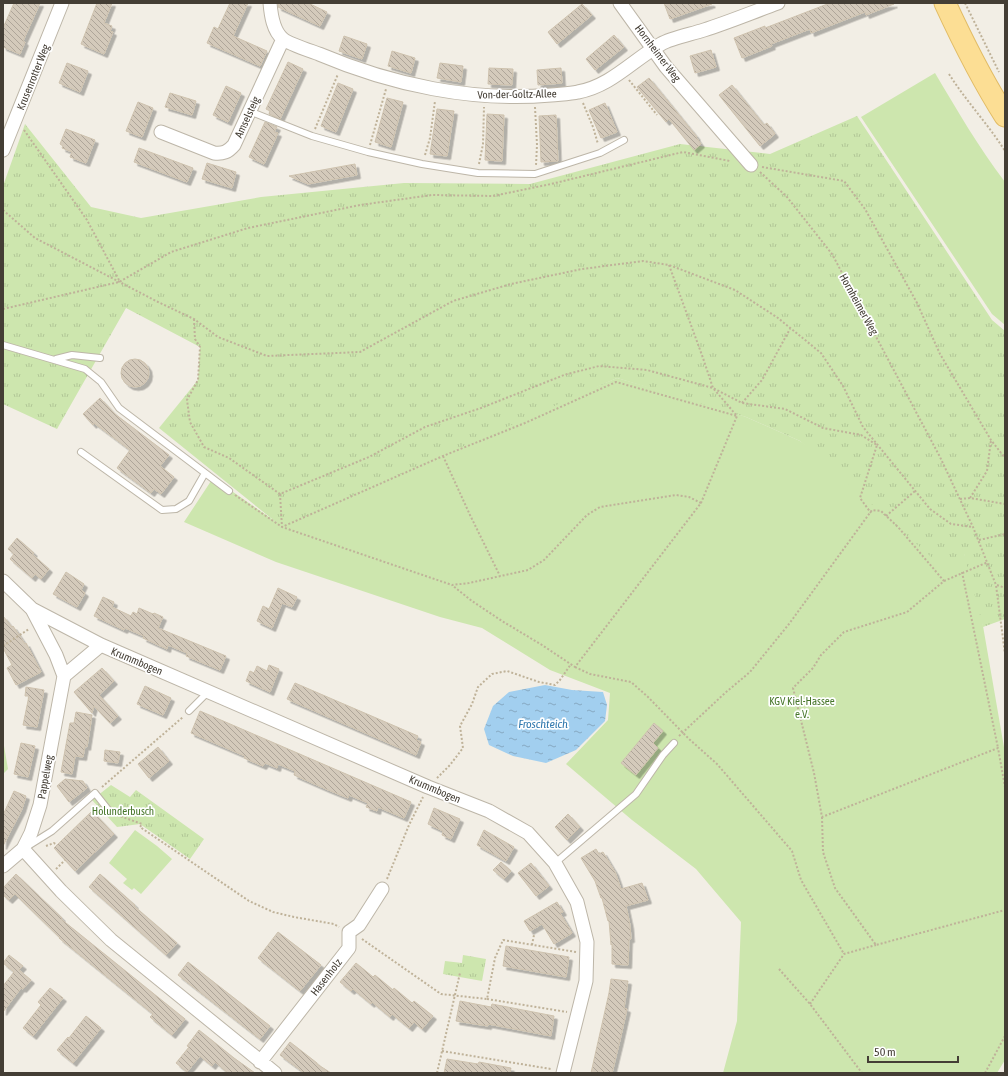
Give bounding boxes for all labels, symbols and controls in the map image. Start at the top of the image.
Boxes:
street label: Hornheimer Weg [633,22,683,84]
street label: Krusenrotter Weg [14,42,52,112]
street label: Von-der-Goltz-Allee [477,87,557,101]
street label: Amselsteig [232,94,262,140]
street label: Hornheimer Weg [837,271,881,337]
street label: Krummbogen [109,645,165,677]
park label: KGV Kiel-Hassee e.V. [769,695,835,720]
water label: Froschteich [518,717,568,731]
street label: Pappelweg [35,754,55,800]
street label: Krummbogen [407,773,463,805]
park label: Holunderbusch [92,805,154,817]
street label: Hasenholz [308,956,344,998]
scale bar [868,1038,958,1064]
text: 50 m [874,1045,896,1059]

